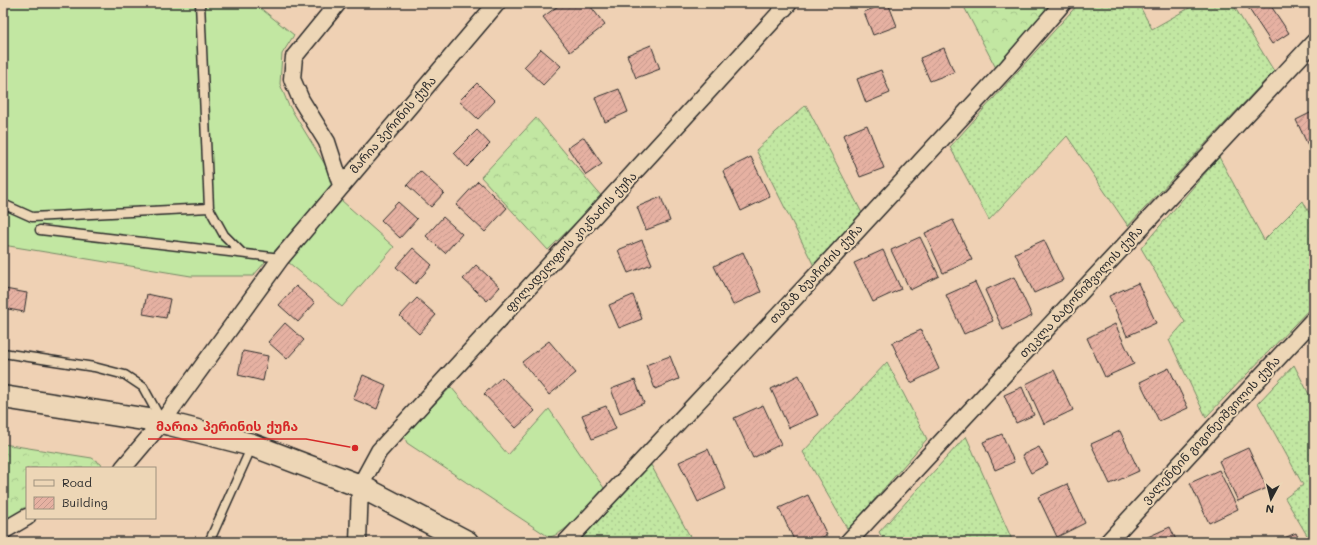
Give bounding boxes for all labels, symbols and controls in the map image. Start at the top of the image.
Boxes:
street label: მარია პერინის ქუჩა [345,72,439,177]
street label: ფილადელფოს კიკნაძის ქუჩა [501,168,640,316]
street label: თამაზ ბუაჩიძის ქუჩა [765,220,866,326]
street label: თეკლა ბატონიშვილის ქუჩა [1015,222,1146,361]
street label: ვალენტინ გიგინეიშვილის ქუჩა [1138,352,1284,507]
callout: მარია პერინის ქუჩა [148,414,306,439]
text: მარია პერინის ქუჩა [156,417,298,434]
legend [26,467,156,519]
text: Road [62,474,92,490]
north arrow [1251,479,1291,519]
text: Building [62,494,108,510]
text: N [1265,501,1275,517]

